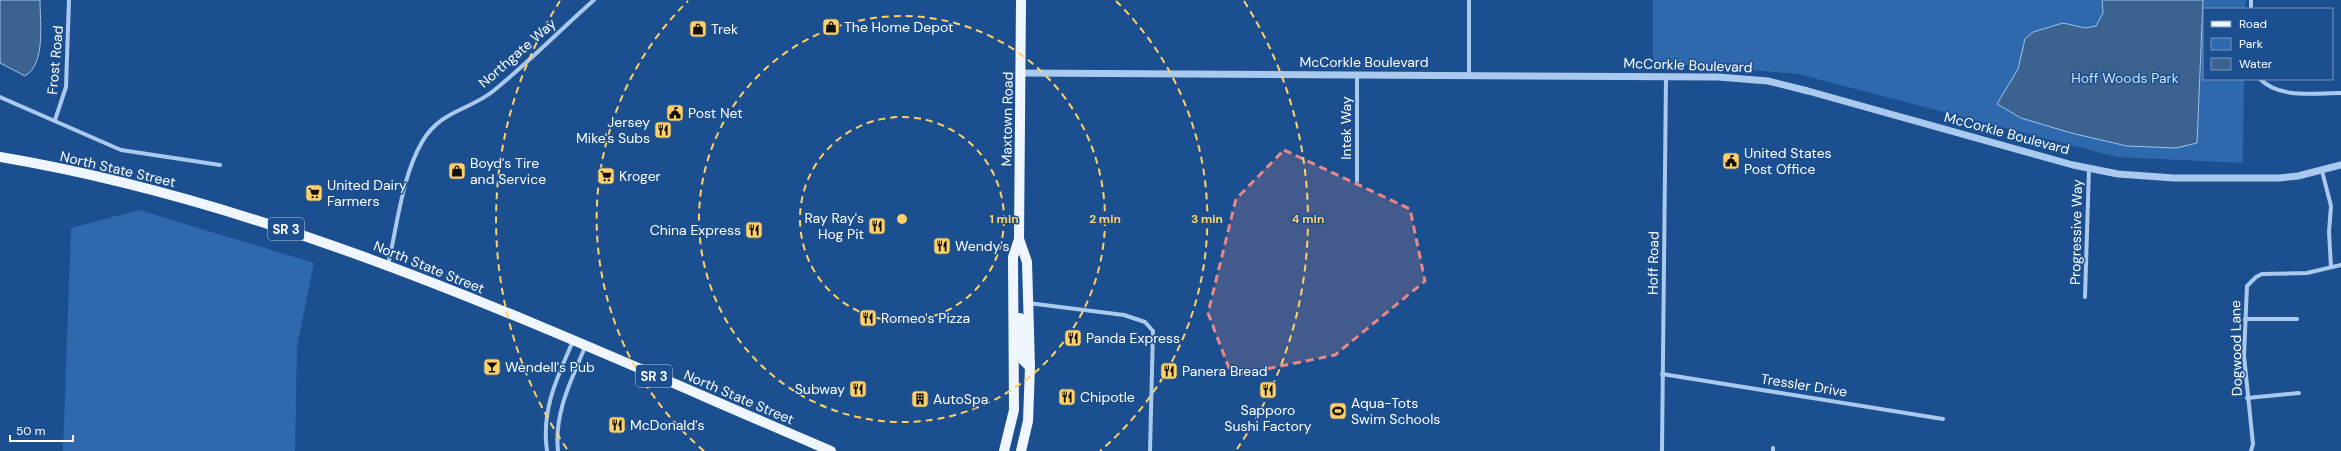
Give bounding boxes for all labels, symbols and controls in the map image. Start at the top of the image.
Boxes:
legend [2203,8,2333,80]
street label: Northgate Way [475,14,560,92]
text: Road [2239,16,2267,32]
shop icon: The Home Depot [821,17,841,37]
place label: The Home Depot [844,18,953,36]
shop icon: Trek [688,19,708,39]
place label: Trek [711,20,738,38]
street label: Frost Road [43,25,67,95]
text: Park [2239,36,2263,52]
street label: McCorkle Boulevard [1299,53,1429,71]
street label: McCorkle Boulevard [1623,54,1753,76]
text: Water [2239,56,2273,72]
park label: Hoff Woods Park [2071,69,2179,87]
street label: Maxtown Road [997,71,1017,167]
street label: Intek Way [1337,96,1355,160]
public building icon: Post Net [665,103,685,123]
place label: Post Net [688,104,743,122]
street label: McCorkle Boulevard [1942,108,2072,158]
place label: Jersey Mike's Subs [576,113,650,147]
restaurant icon: Jersey Mike's Subs [653,120,673,140]
place label: United States Post Office [1744,144,1832,178]
street label: North State Street [58,147,178,191]
public building icon: United States Post Office [1721,151,1741,171]
place label: Boyd's Tire and Service [470,154,546,188]
shop icon: Boyd's Tire and Service [447,161,467,181]
supermarket icon: Kroger [596,166,616,186]
place label: Kroger [619,167,661,185]
place label: United Dairy Farmers [327,176,407,210]
street label: Progressive Way [2066,179,2086,285]
supermarket icon: United Dairy Farmers [304,183,324,203]
place label: Ray Ray's Hog Pit [804,209,864,243]
text: 1 min [989,211,1019,227]
text: 2 min [1089,211,1121,227]
text: 3 min [1191,211,1223,227]
text: 4 min [1292,211,1324,227]
centre of rings [895,212,909,226]
restaurant icon: Ray Ray's Hog Pit [867,216,887,236]
road number: SR 3 [268,218,304,240]
restaurant icon: China Express [744,220,764,240]
place label: China Express [650,221,741,239]
street label: Hoff Road [1643,231,1663,295]
restaurant icon: Wendy's [932,236,952,256]
street label: North State Street [371,237,487,297]
place label: Wendy's [955,237,1010,255]
street label: Dogwood Lane [2226,300,2246,396]
restaurant icon: Romeo's Pizza [858,308,878,328]
place label: Romeo's Pizza [881,309,970,327]
restaurant icon: Panda Express [1063,328,1083,348]
place label: Panda Express [1086,329,1180,347]
bar icon: Wendell's Pub [482,357,502,377]
place label: Wendell's Pub [505,358,595,376]
restaurant icon: Panera Bread [1159,361,1179,381]
place label: Panera Bread [1182,362,1268,380]
road number: SR 3 [636,365,672,387]
street label: North State Street [681,366,797,428]
street label: Tressler Drive [1760,369,1848,401]
restaurant icon: Subway [848,379,868,399]
place label: Subway [795,380,845,398]
restaurant icon: Sapporo Sushi Factory [1258,380,1278,400]
restaurant icon: Chipotle [1057,387,1077,407]
place label: Chipotle [1080,388,1135,406]
building icon: AutoSpa [910,389,930,409]
place label: AutoSpa [933,390,988,408]
place label: Aqua-Tots Swim Schools [1351,394,1440,428]
place label: Sapporo Sushi Factory [1224,401,1312,435]
sports icon: Aqua-Tots Swim Schools [1328,401,1348,421]
restaurant icon: McDonald's [607,415,627,435]
place label: McDonald's [630,416,705,434]
scale bar [10,417,73,443]
text: 50 m [16,423,45,439]

